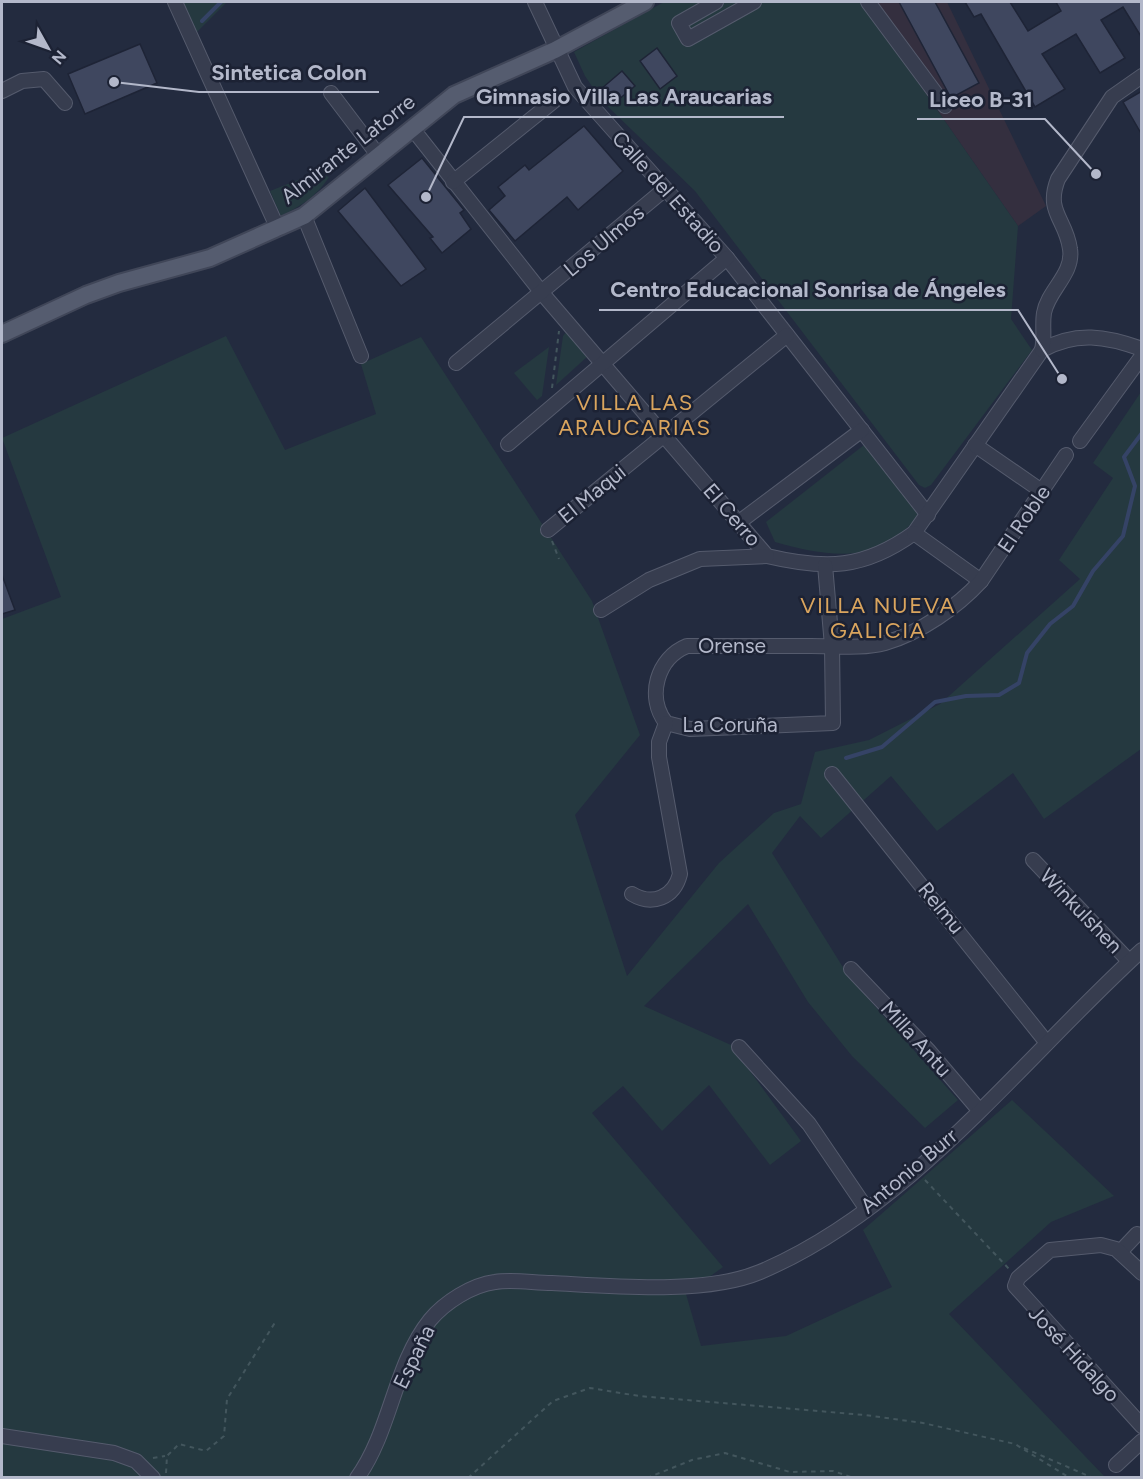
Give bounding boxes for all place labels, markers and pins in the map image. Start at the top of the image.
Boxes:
callout: Sintetica Colon [199,52,379,92]
callout: Gimnasio Villa Las Araucarias [464,77,784,117]
callout: Liceo B-31 [917,79,1045,119]
callout: Centro Educacional Sonrisa de Ángeles [599,270,1018,310]

